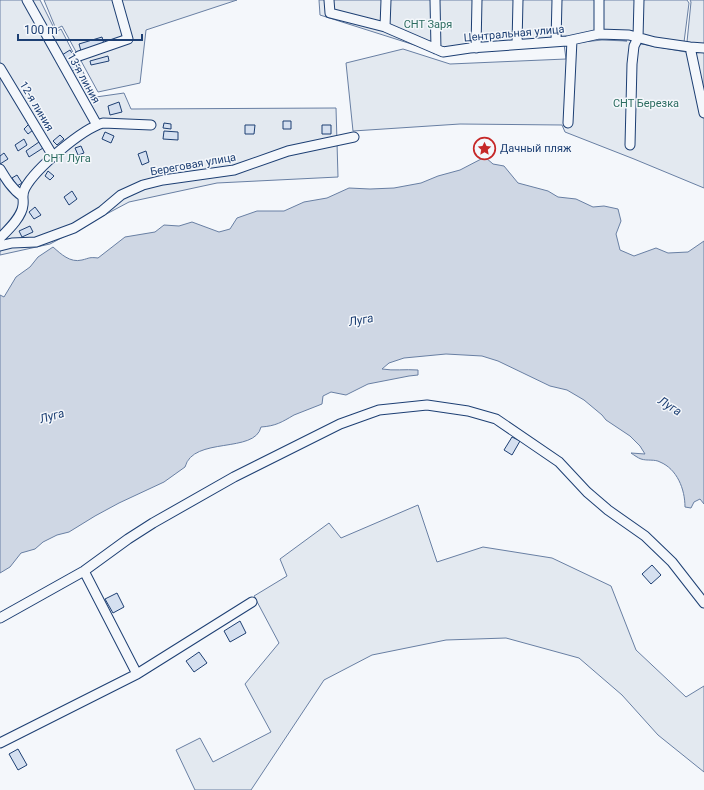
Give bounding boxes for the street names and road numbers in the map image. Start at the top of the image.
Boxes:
street label: Центральная улица [463,23,565,44]
street label: 13-я линия [64,51,103,106]
street label: 12-я линия [17,79,56,133]
street label: Береговая улица [149,151,237,178]

